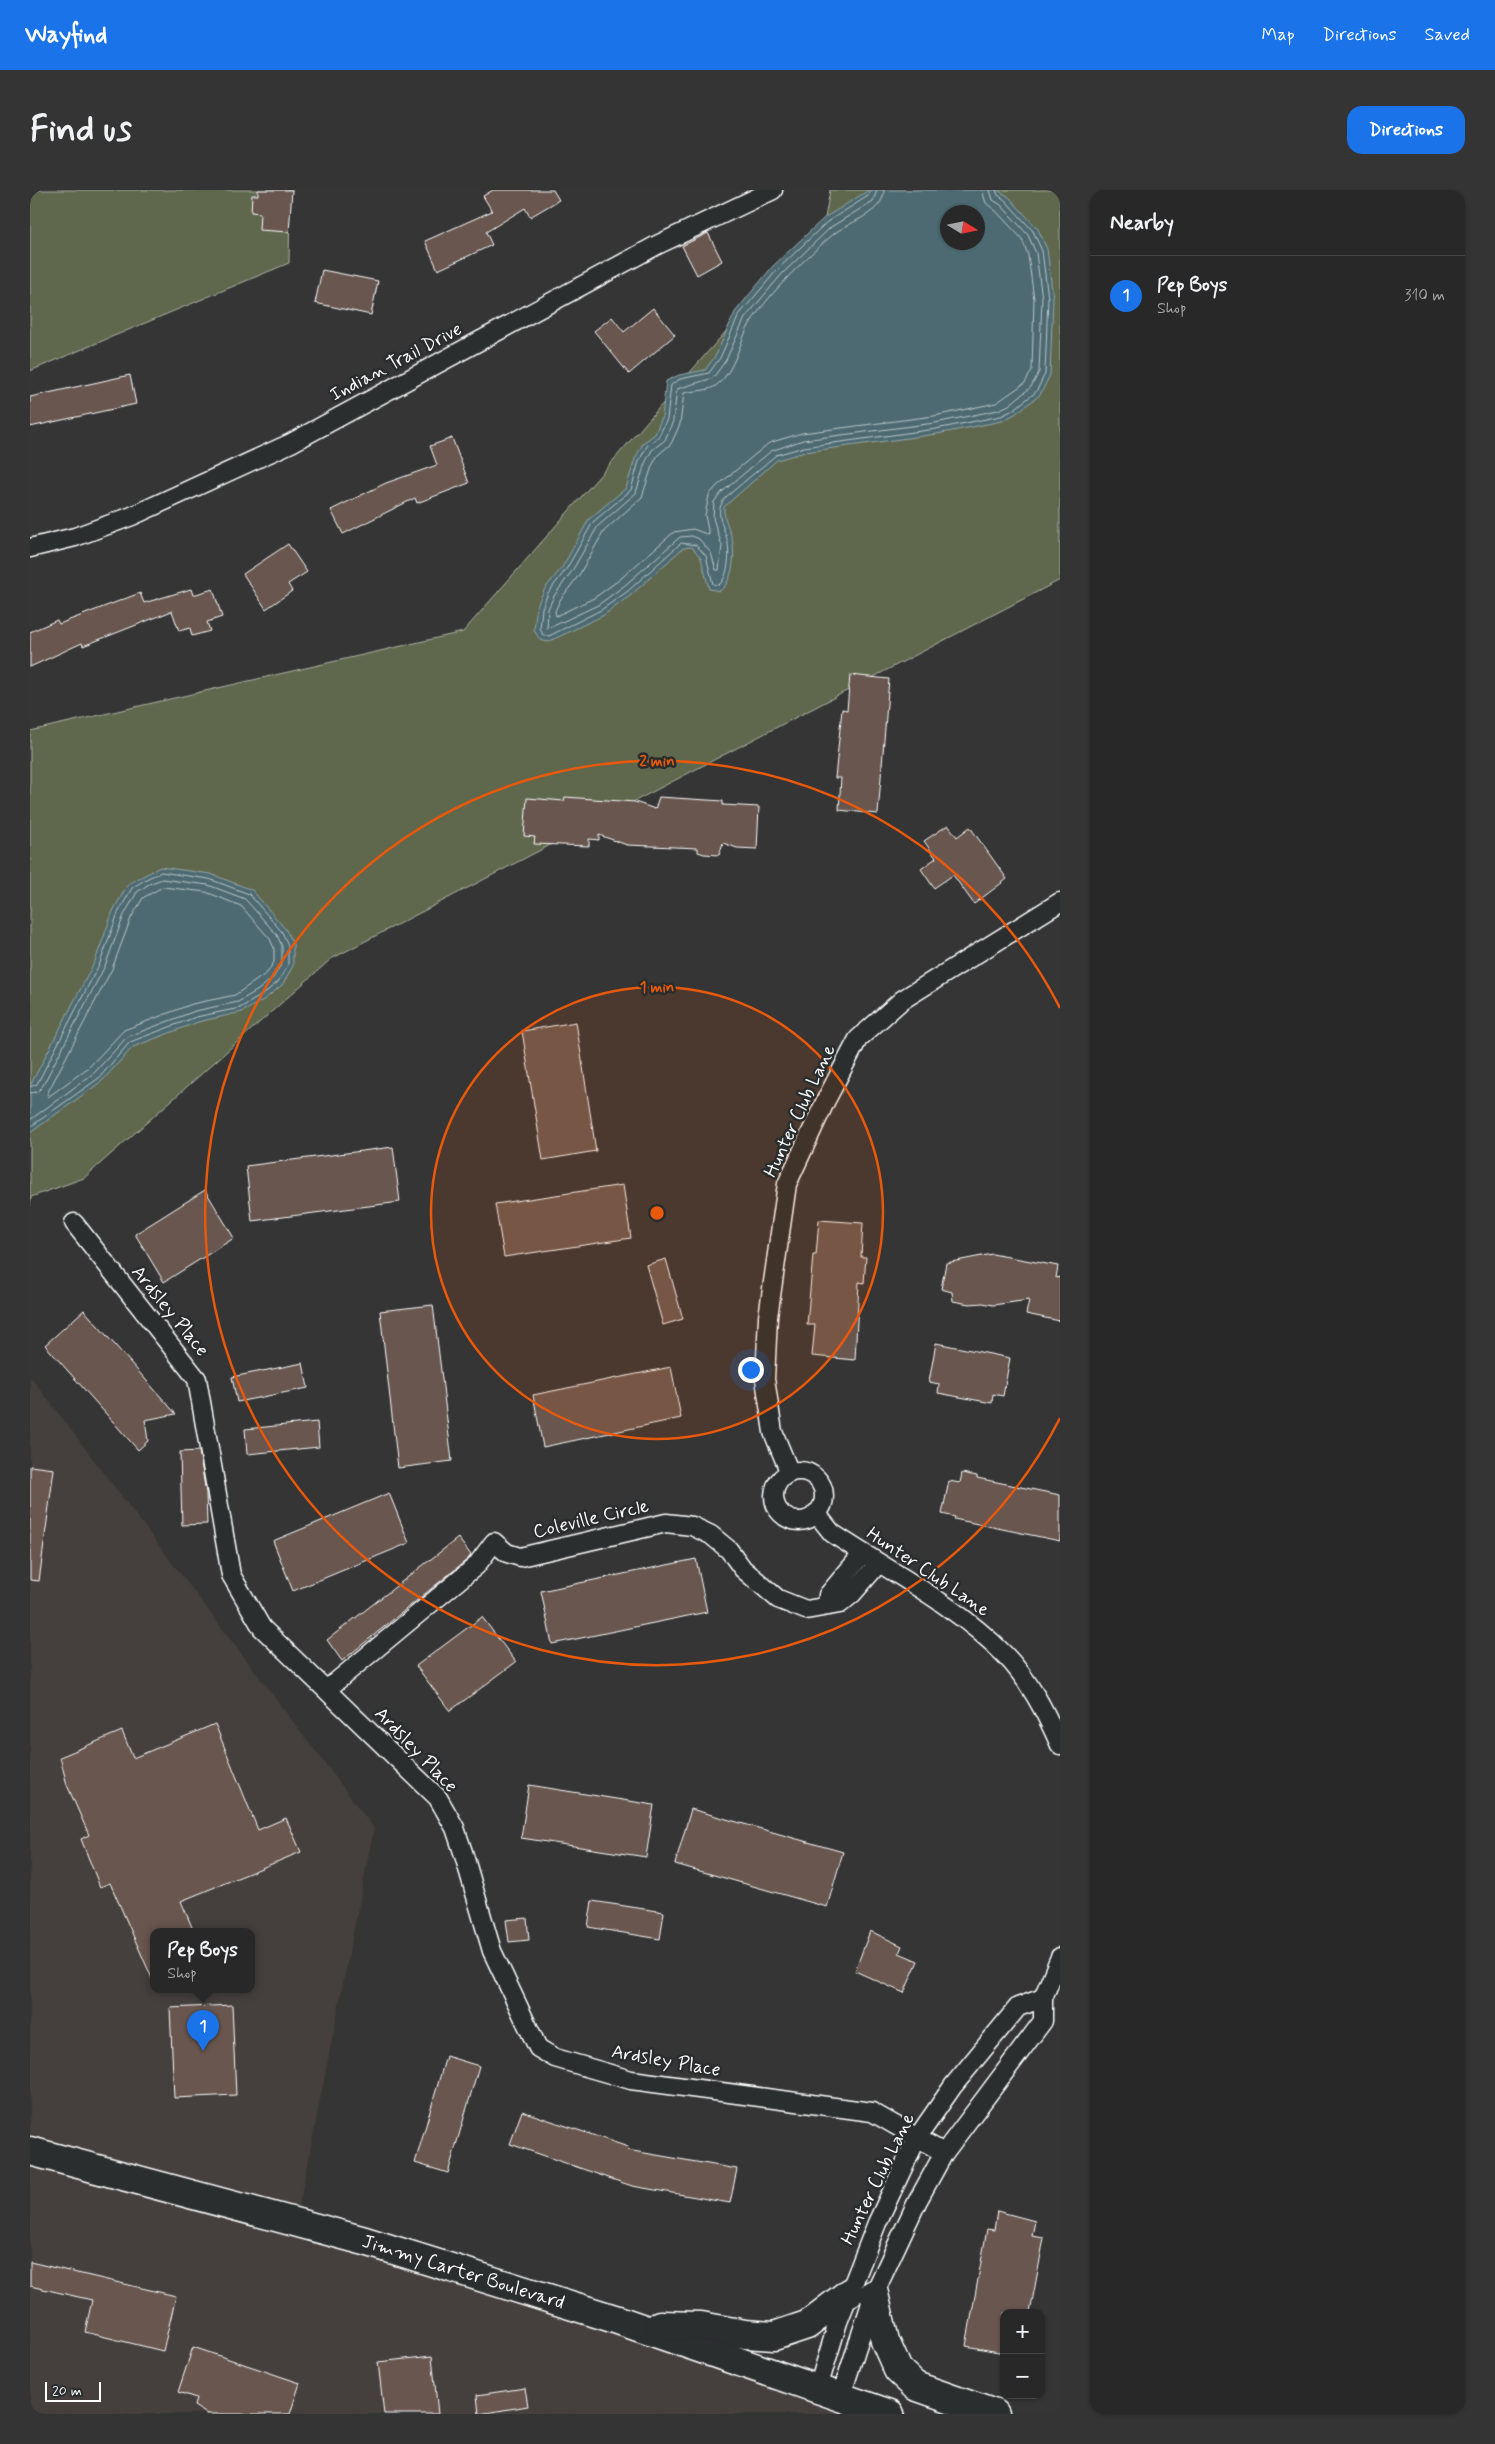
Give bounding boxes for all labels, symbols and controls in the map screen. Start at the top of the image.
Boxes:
text: Wayfind [25,20,107,51]
text: Map [1262,23,1295,47]
text: Directions [1323,23,1397,47]
text: Saved [1425,23,1470,47]
button: Directions [1347,106,1465,154]
text: Find us [30,107,132,153]
north arrow [940,205,985,250]
text: Nearby [1110,209,1174,237]
text: Pep Boys [1157,273,1227,298]
text: 1 [1122,285,1130,306]
text: 310 m [1404,285,1445,306]
text: Shop [1157,298,1186,319]
street label: Indian Trail Drive [326,317,466,407]
text: 2 min [639,752,675,772]
text: 1 min [640,978,674,998]
street label: Hunter Club Lane [758,1041,842,1181]
centre of rings [648,1204,666,1222]
street label: Ardsley Place [126,1260,214,1362]
your location [738,1357,764,1383]
street label: Coleville Circle [531,1494,651,1544]
street label: Hunter Club Lane [861,1521,995,1623]
street label: Ardsley Place [369,1702,463,1798]
popup [150,1928,255,1993]
text: Pep Boys [167,1938,238,1963]
text: Shop [167,1963,197,1984]
pin: 1 [187,2010,219,2051]
street label: Ardsley Place [610,2039,722,2083]
street label: Hunter Club Lane [835,2109,921,2249]
street label: Jimmy Carter Boulevard [359,2228,568,2315]
map controls [1000,2309,1045,2399]
button: + [1000,2309,1045,2354]
button: − [1000,2354,1045,2399]
scale bar [45,2379,101,2402]
text: 20 m [52,2382,82,2400]

